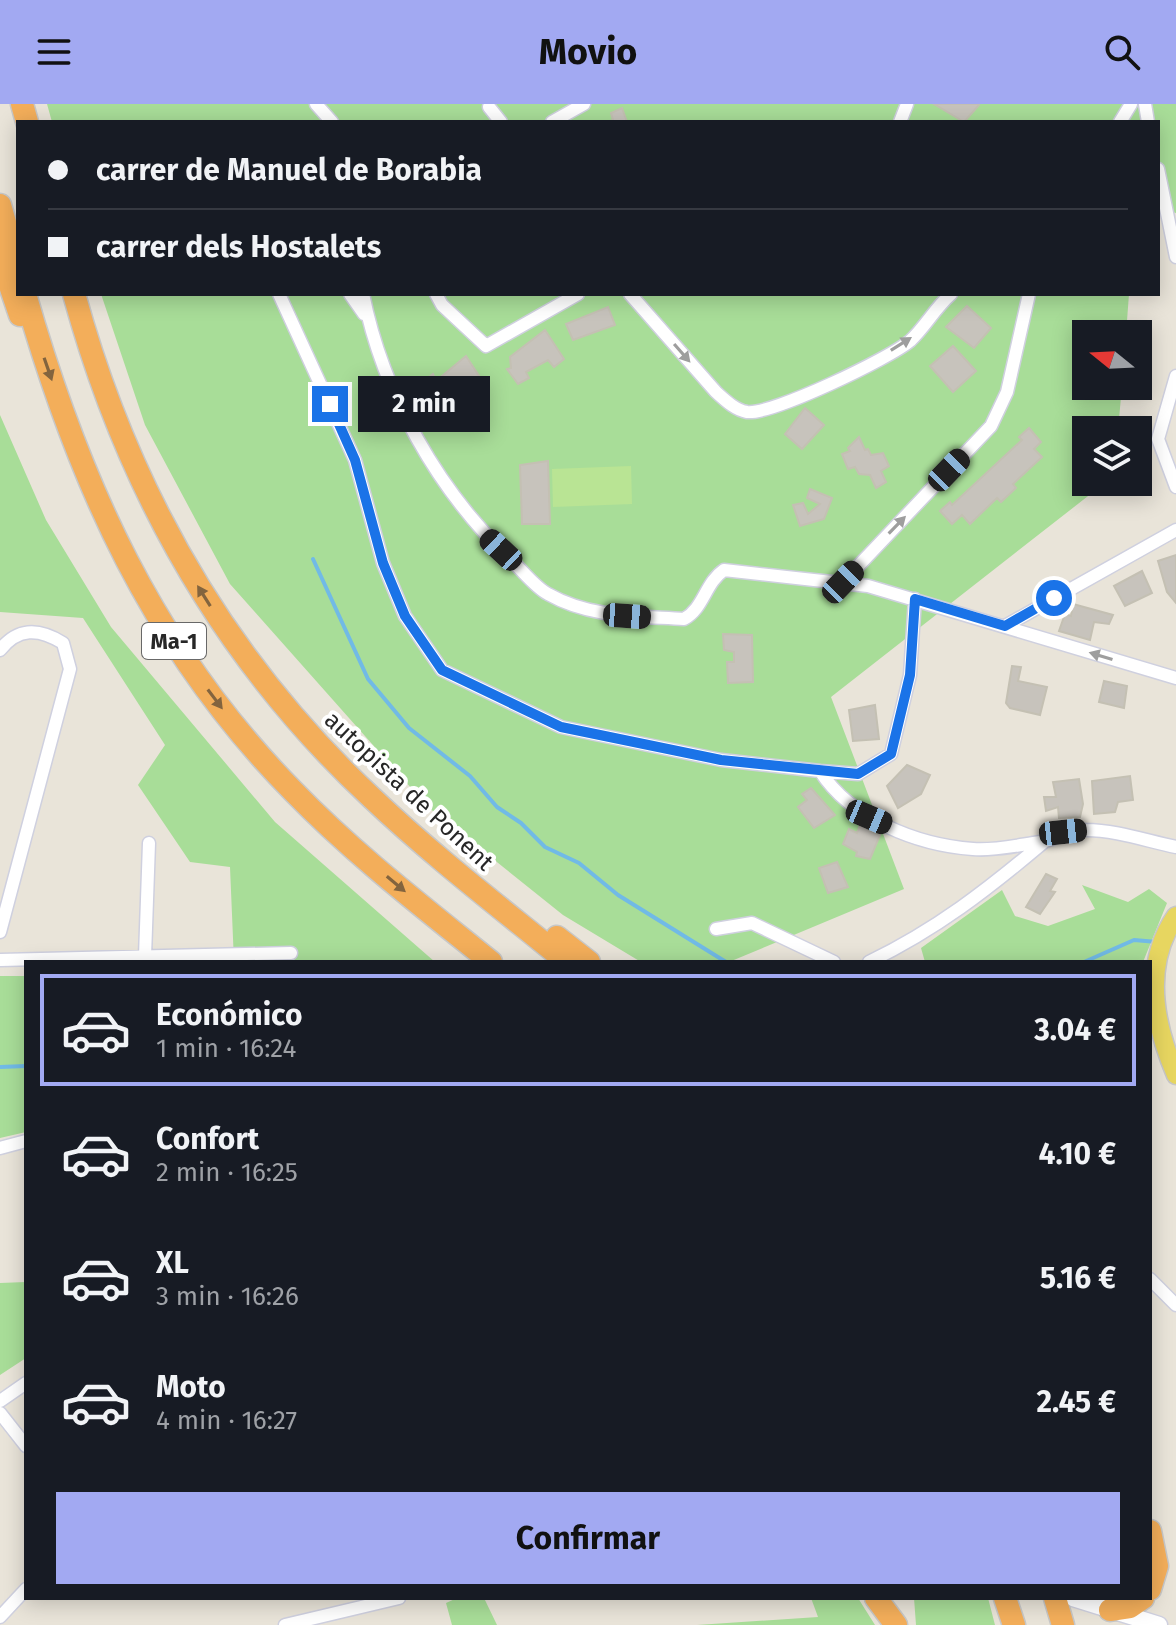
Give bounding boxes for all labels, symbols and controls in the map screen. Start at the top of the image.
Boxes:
icon: menu [32,30,76,74]
text: Movio [539,30,637,74]
icon: search [1100,30,1144,74]
text: carrer de Manuel de Borabia [96,152,482,188]
text: carrer dels Hostalets [96,229,381,265]
north arrow [1072,320,1152,400]
map controls [1072,320,1152,496]
one-way arrow [891,337,912,352]
one-way arrow [672,343,690,362]
one-way arrow [43,357,55,381]
callout: 2 min [358,376,490,432]
route end [312,386,348,422]
text: 2 min [392,388,456,419]
button: layers [1072,416,1152,496]
car [924,444,974,496]
one-way arrow [887,516,905,535]
car [475,525,527,575]
car [818,556,868,608]
route start [1036,580,1072,616]
one-way arrow [196,586,211,607]
car [602,602,652,630]
road number: Ma-1 [142,623,206,659]
one-way arrow [1089,649,1113,662]
one-way arrow [206,688,222,709]
street label: autopista de Ponent [319,706,499,877]
car [842,797,896,837]
car [1038,818,1088,846]
one-way arrow [385,875,405,892]
icon: car [60,994,132,1066]
text: Económico [156,997,302,1033]
text: 3.04 € [1034,1012,1116,1048]
text: 1 min · 16:24 [156,1033,296,1064]
icon: car [60,1118,132,1190]
text: Confort [156,1121,259,1157]
text: 4.10 € [1039,1136,1116,1172]
text: 2 min · 16:25 [156,1157,298,1188]
icon: car [60,1242,132,1314]
text: XL [156,1245,189,1281]
text: 5.16 € [1040,1260,1116,1296]
text: 3 min · 16:26 [156,1281,299,1312]
icon: car [60,1366,132,1438]
text: Moto [156,1369,226,1405]
text: 2.45 € [1036,1384,1116,1420]
text: 4 min · 16:27 [156,1405,297,1436]
button: Confirmar [56,1492,1120,1584]

